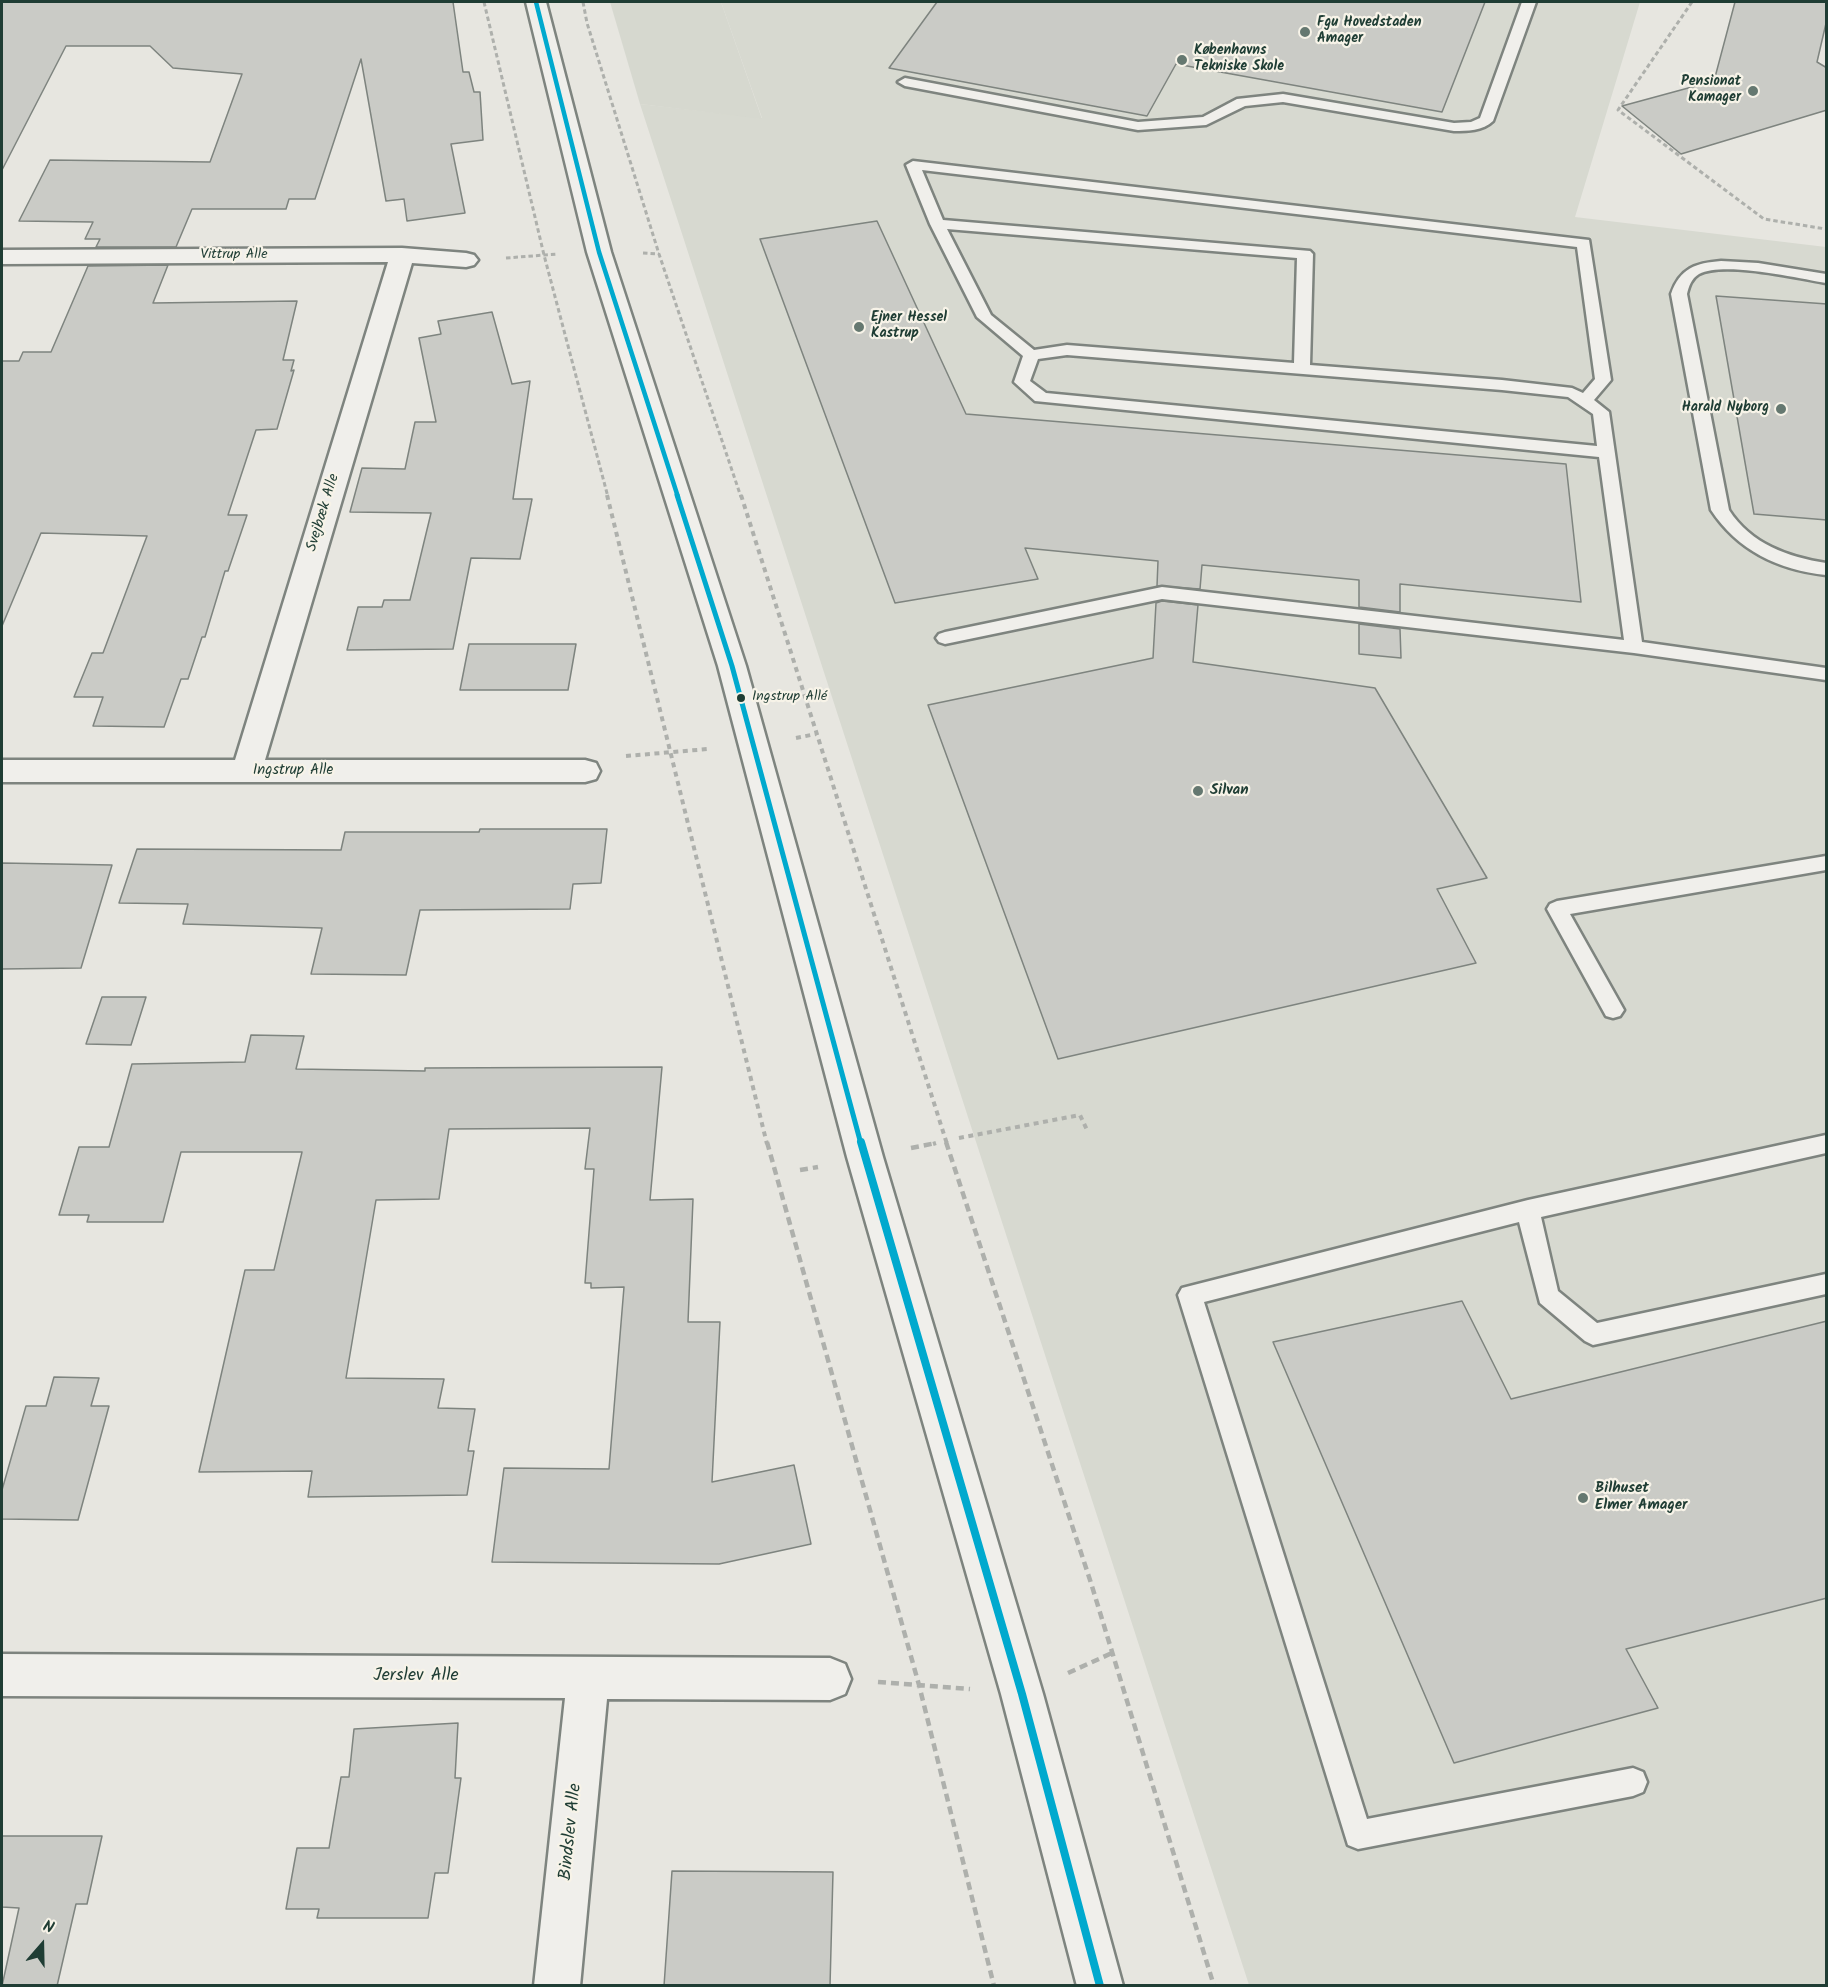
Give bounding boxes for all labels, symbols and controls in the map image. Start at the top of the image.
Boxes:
place label: Fgu Hovedstaden Amager [1317,16,1421,48]
marker: Fgu Hovedstaden Amager [1298,25,1312,39]
place label: Københavns Tekniske Skole [1194,44,1284,76]
marker: Københavns Tekniske Skole [1175,53,1189,67]
place label: Pensionat Kamager [1681,75,1741,108]
marker: Pensionat Kamager [1746,84,1760,98]
street label: Vittrup Alle [201,248,267,264]
place label: Ejner Hessel Kastrup [871,311,947,344]
marker: Ejner Hessel Kastrup [852,320,866,334]
place label: Harald Nyborg [1682,401,1769,417]
marker: Harald Nyborg [1774,402,1788,416]
street label: Svejbæk Alle [304,472,344,554]
place label: Ingstrup Allé [752,690,827,706]
marker: Ingstrup Allé [735,692,747,704]
street label: Ingstrup Alle [253,762,333,780]
place label: Silvan [1210,782,1248,800]
marker: Silvan [1191,784,1205,798]
place label: Bilhuset Elmer Amager [1595,1480,1687,1515]
marker: Bilhuset Elmer Amager [1576,1491,1590,1505]
street label: Jerslev Alle [373,1666,459,1688]
street label: Bindslev Alle [556,1783,588,1881]
text: N [39,1914,57,1941]
north arrow [12,1915,72,1975]

